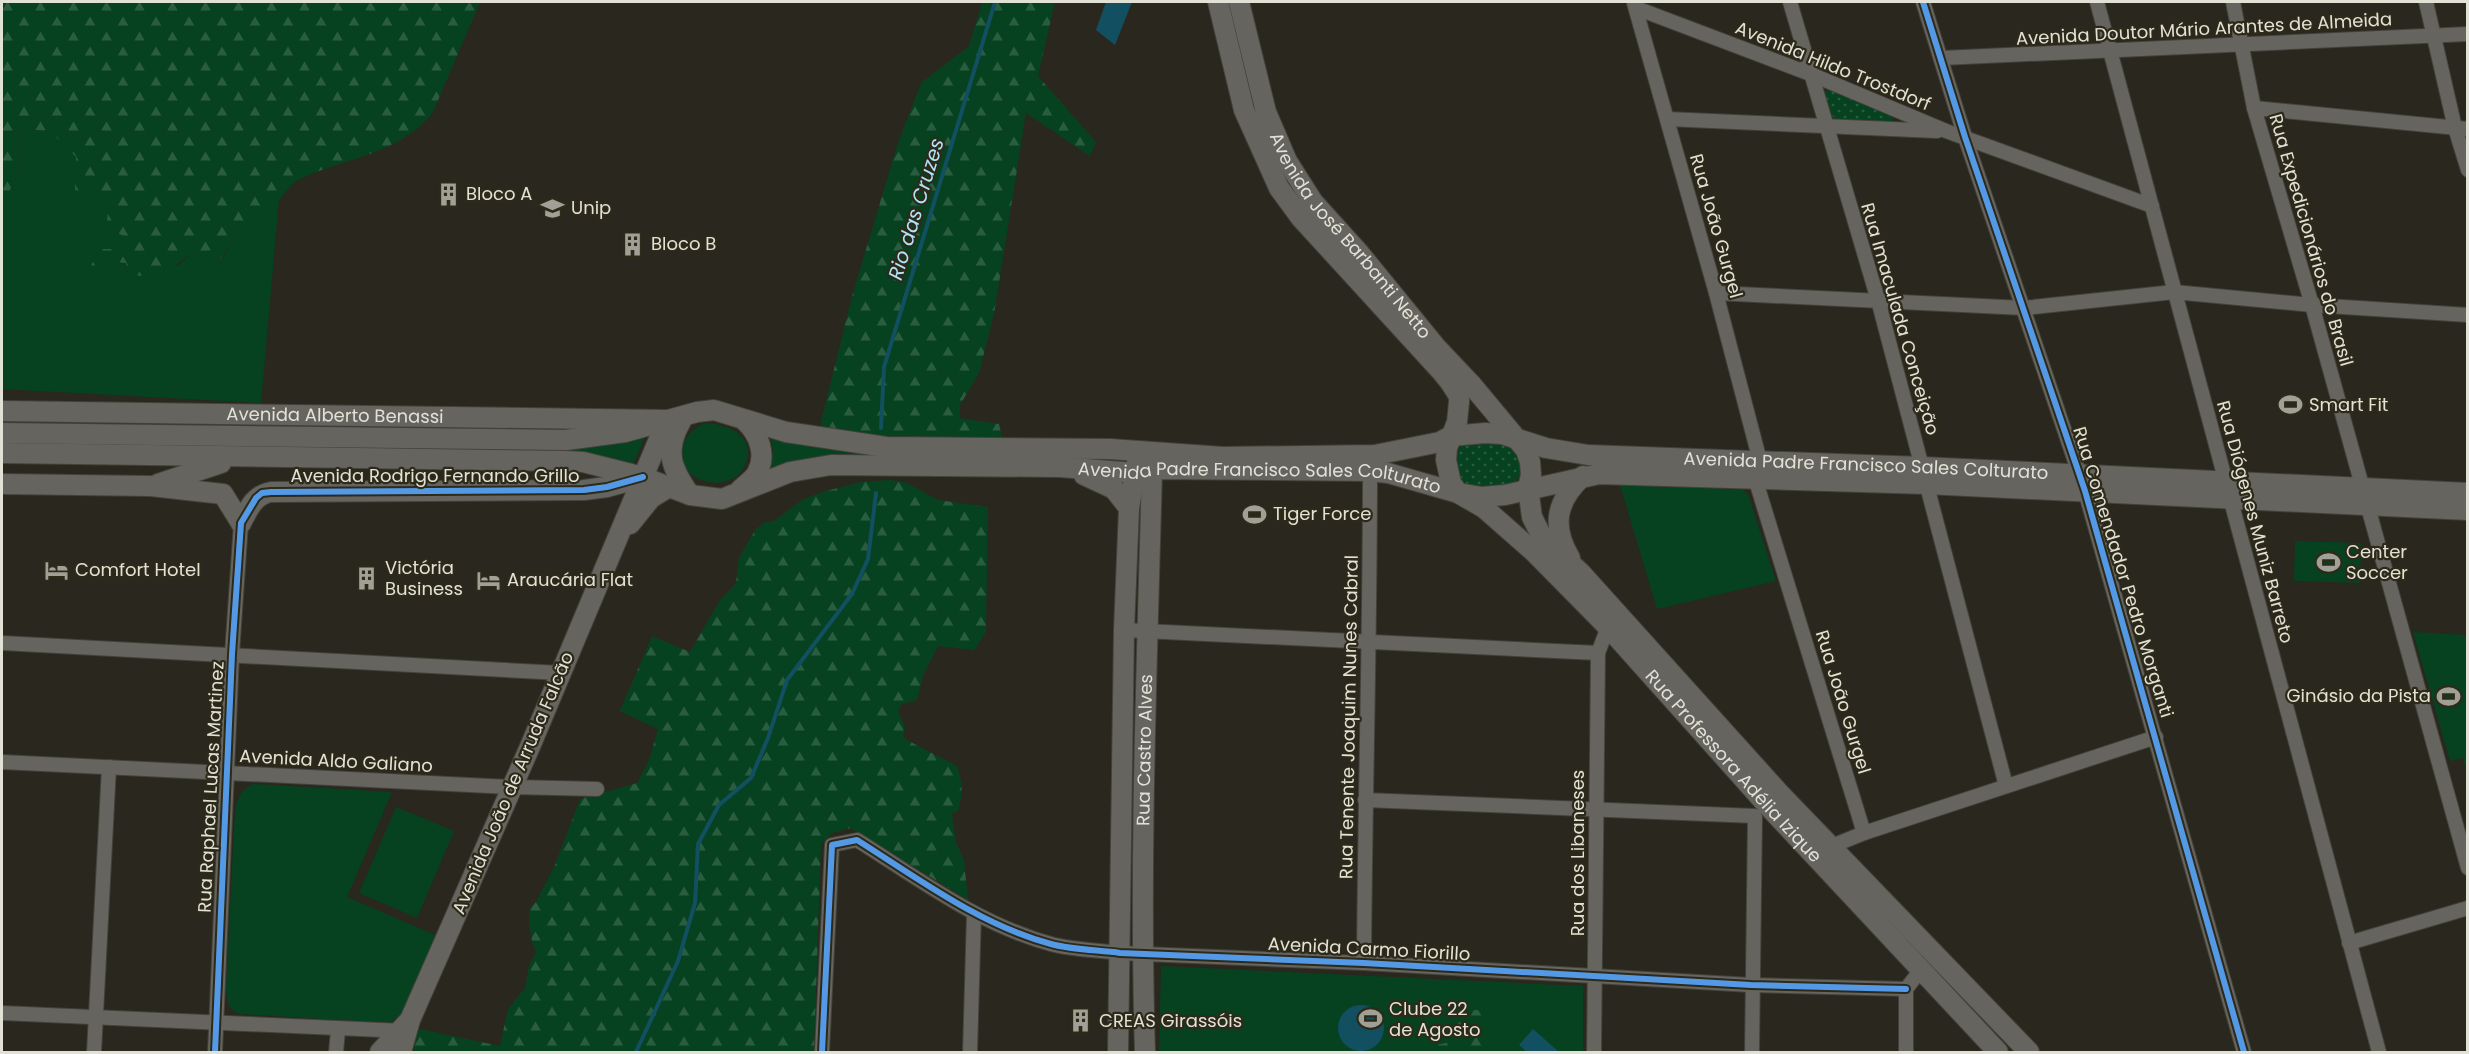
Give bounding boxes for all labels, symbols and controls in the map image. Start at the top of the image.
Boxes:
street label: Avenida Doutor Mário Arantes de Almeida [2015,6,2393,51]
street label: Avenida Hildo Trostdorf [1732,15,1935,116]
street label: Rua Expedicionários do Brasil [2263,111,2360,369]
street label: Avenida José Barbanti Netto [1264,128,1437,344]
water label: Rio das Cruzes [881,135,951,283]
street label: Rua João Gurgel [1684,151,1749,301]
building icon: Bloco A [435,181,461,207]
place label: Bloco A [466,181,532,206]
school or university icon: Unip [540,195,566,221]
place label: Unip [571,195,611,220]
street label: Rua Imaculada Conceição [1855,200,1946,438]
building icon: Bloco B [620,231,646,257]
place label: Bloco B [651,231,716,256]
sports icon: Smart Fit [2278,392,2304,418]
place label: Smart Fit [2309,392,2388,417]
street label: Rua Diógenes Muniz Barreto [2211,398,2300,646]
street label: Avenida Alberto Benassi [226,401,444,429]
street label: Rua Comendador Pedro Morganti [2067,423,2180,720]
street label: Avenida Padre Francisco Sales Colturato [1683,445,2049,485]
street label: Avenida Padre Francisco Sales Colturato [1077,455,1444,500]
street label: Avenida Rodrigo Fernando Grillo [291,463,579,488]
sports icon: Tiger Force [1242,501,1268,527]
place label: Tiger Force [1273,501,1371,526]
place label: Center Soccer [2346,539,2408,585]
sports icon: Center Soccer [2315,549,2341,575]
place label: Victória Business [385,555,463,601]
street label: Rua Tenente Joaquim Nunes Cabral [1333,555,1364,879]
hotel icon: Comfort Hotel [44,557,70,583]
place label: Comfort Hotel [75,557,201,582]
building icon: Victória Business [354,565,380,591]
hotel icon: Araucária Flat [476,567,502,593]
place label: Araucária Flat [507,567,633,592]
street label: Rua João Gurgel [1810,627,1877,777]
street label: Avenida João de Arruda Falcão [446,648,579,918]
street label: Rua Raphael Lucas Martinez [191,661,230,913]
street label: Rua Professora Adélia Izique [1640,664,1828,868]
street label: Rua Castro Alves [1130,674,1158,826]
place label: Ginásio da Pista [2287,683,2431,708]
sports icon: Ginásio da Pista [2436,683,2462,709]
street label: Avenida Aldo Galiano [239,743,433,778]
street label: Rua dos Libaneses [1565,770,1590,936]
street label: Avenida Carmo Fiorillo [1267,931,1471,966]
place label: Clube 22 de Agosto [1389,996,1480,1042]
sports icon: Clube 22 de Agosto [1358,1006,1384,1032]
building icon: CREAS Girassóis [1068,1008,1094,1034]
place label: CREAS Girassóis [1099,1008,1242,1033]

